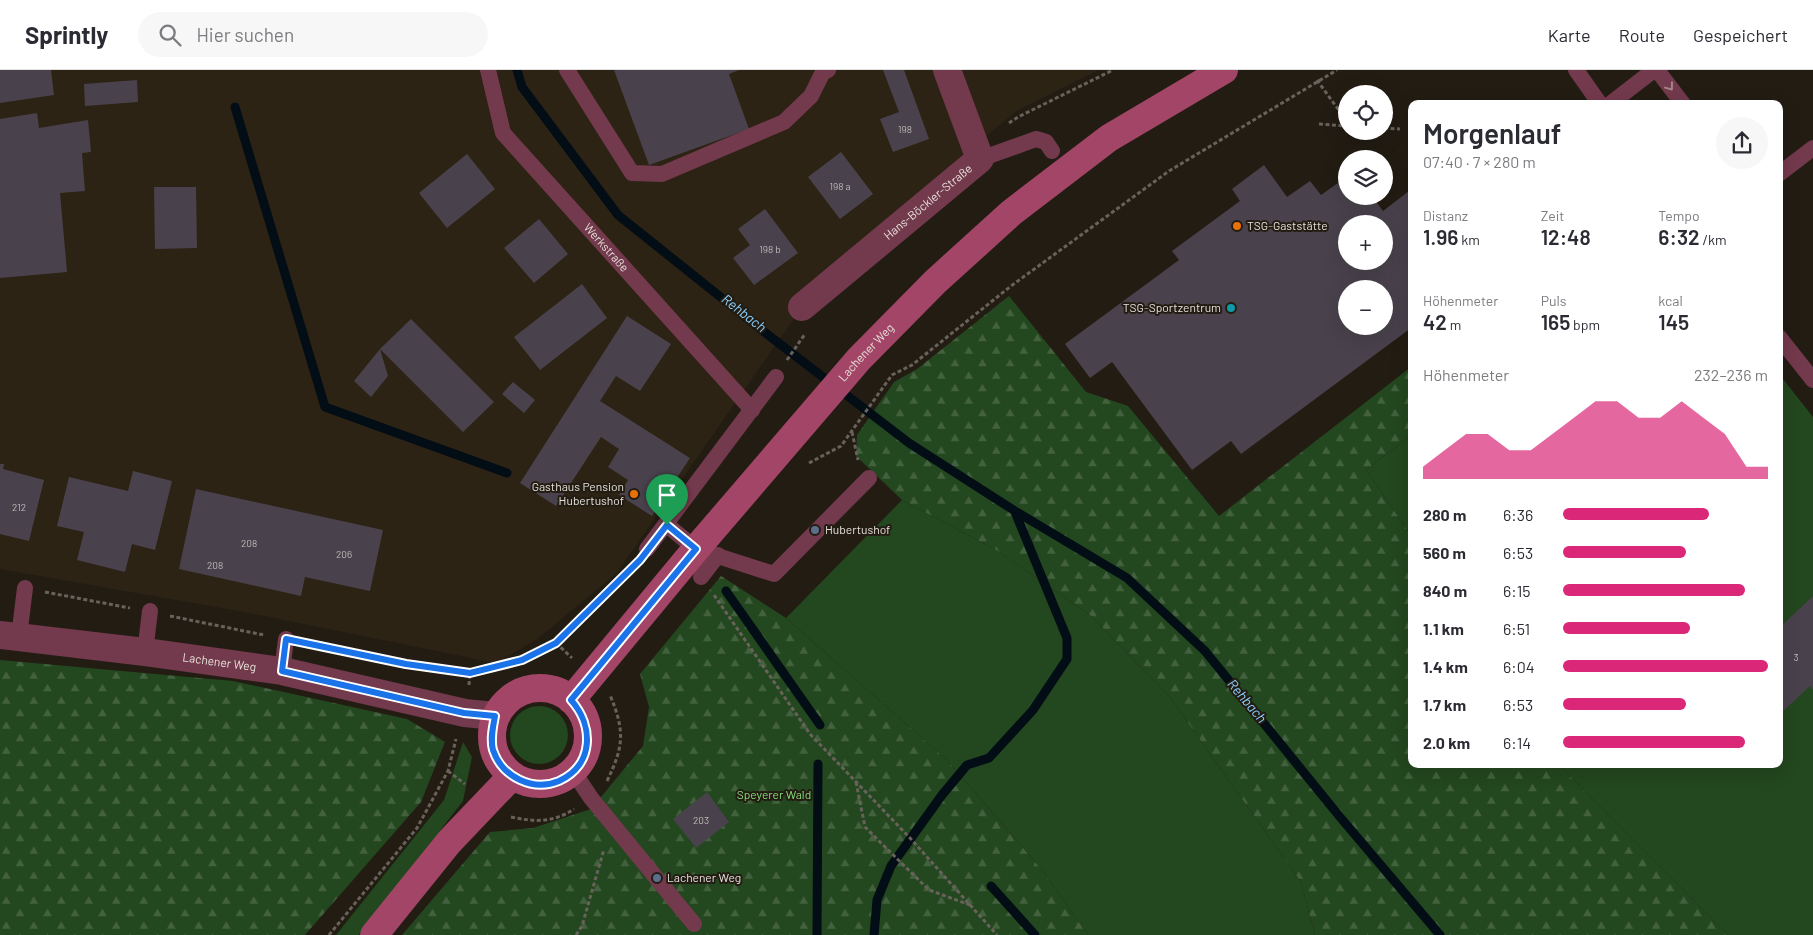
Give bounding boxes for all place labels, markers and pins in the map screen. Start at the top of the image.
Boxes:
place label: TSG-Gaststätte [1247,218,1328,232]
marker: TSG-Gaststätte [1231,220,1243,232]
place label: TSG-Sportzentrum [1123,300,1221,314]
marker: TSG-Sportzentrum [1225,302,1237,314]
pin [646,474,688,525]
place label: Gasthaus Pension Hubertushof [532,479,624,507]
marker: Gasthaus Pension Hubertushof [628,488,640,500]
place label: Hubertushof [825,522,890,536]
marker: Hubertushof [809,524,821,536]
place label: Lachener Weg [667,870,741,884]
marker: Lachener Weg [651,872,663,884]

